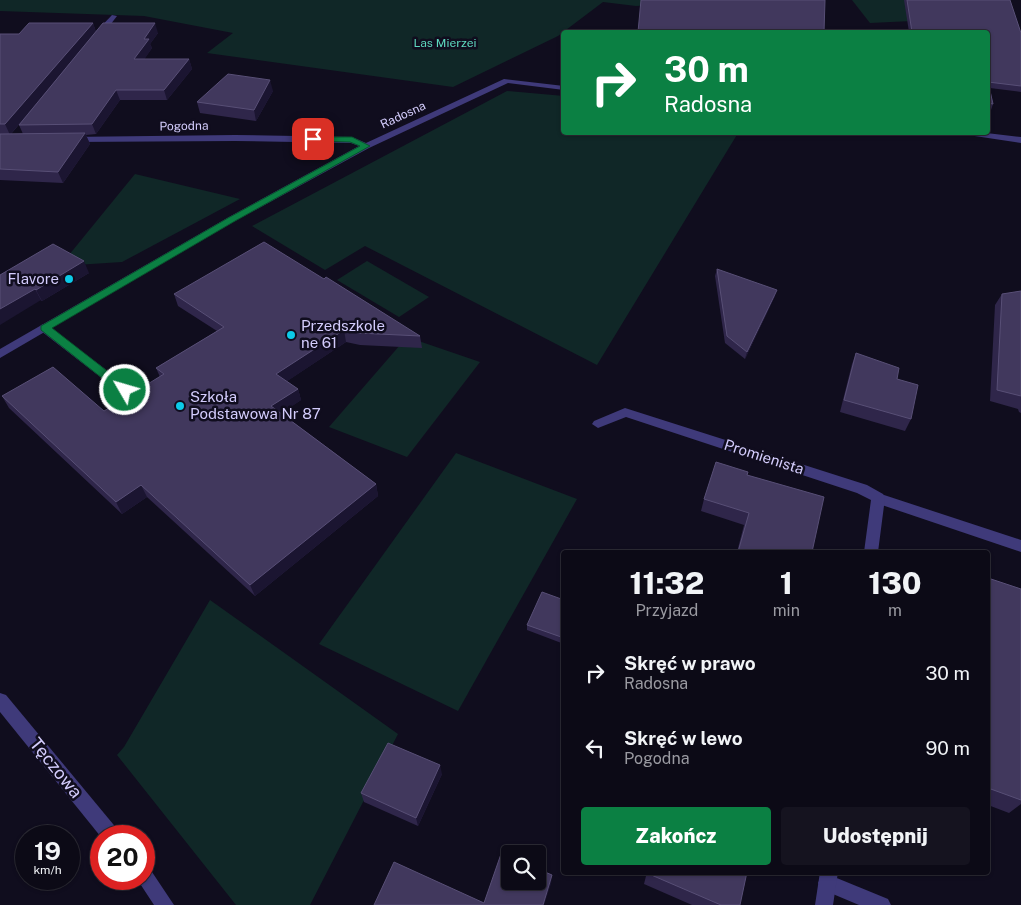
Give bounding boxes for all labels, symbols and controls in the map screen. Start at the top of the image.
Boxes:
park label: Las Mierzei [414,36,476,50]
text: 30 m [664,49,749,90]
icon: right [581,50,646,115]
text: Radosna [664,91,752,117]
street label: Radosna [378,98,428,132]
pin [292,118,334,160]
street label: Pogodna [159,119,209,133]
icon: arrive [299,125,327,153]
place label: Flavore [7,270,59,287]
marker: Flavore [63,273,75,285]
place label: Przedszkole ne 61 [301,317,385,351]
marker: Przedszkole ne 61 [285,329,297,341]
position arrow [98,363,150,415]
place label: Szkoła Podstawowa Nr 87 [190,388,321,422]
marker: Szkoła Podstawowa Nr 87 [174,400,186,412]
street label: Promienista [722,436,806,477]
text: 11:32 [629,565,704,601]
text: 1 [780,565,793,601]
text: 130 [868,565,922,601]
text: Przyjazd [635,601,698,620]
text: min [773,601,800,620]
text: m [888,601,902,620]
text: Skręć w prawo [624,652,756,674]
icon: right [581,659,609,687]
text: 30 m [925,662,970,684]
text: Radosna [624,674,688,693]
text: Skręć w lewo [624,727,743,749]
street label: Tęczowa [26,733,87,802]
icon: left [581,734,609,762]
text: 90 m [926,737,970,759]
text: Pogodna [624,749,689,768]
button: Zakończ [581,807,771,865]
button: Udostępnij [781,807,970,865]
speed limit sign: 20 [90,825,155,890]
text: 19 [34,836,61,866]
map controls [501,845,546,890]
button: search [501,845,546,890]
text: km/h [33,863,62,877]

